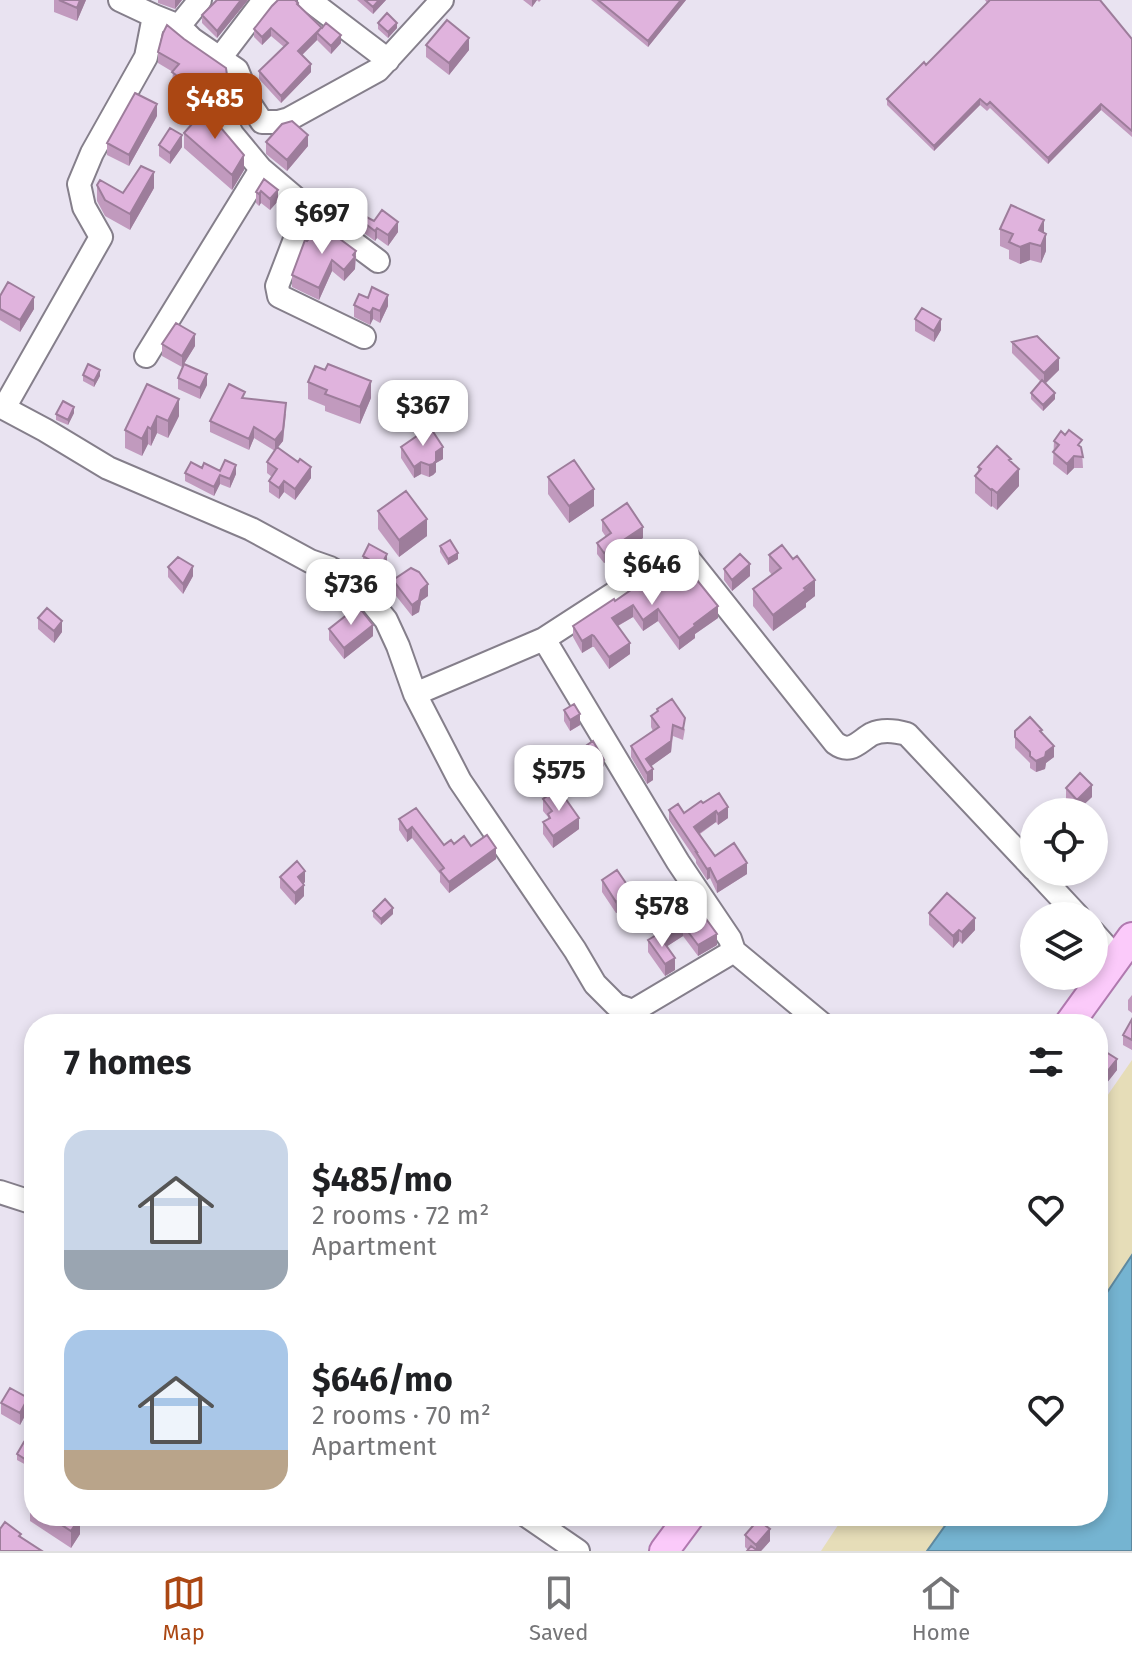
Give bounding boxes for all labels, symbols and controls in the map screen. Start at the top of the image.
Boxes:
pin: $485 [168,73,262,141]
text: $485 [186,83,244,114]
pin: $697 [275,188,369,256]
text: $697 [295,198,349,229]
pin: $367 [376,380,470,448]
text: $367 [396,390,450,421]
pin: $646 [605,539,699,607]
text: $646 [623,549,681,580]
pin: $736 [304,559,398,627]
text: $736 [324,569,378,600]
pin: $575 [512,745,606,813]
text: $575 [532,755,586,786]
map controls [1020,798,1108,990]
button: locate [1020,798,1108,886]
pin: $578 [615,881,709,949]
text: $578 [635,891,689,922]
button: layers [1020,902,1108,990]
icon: filters [1024,1040,1068,1084]
text: 7 homes [64,1042,191,1083]
text: $485/mo [312,1159,452,1200]
icon: home [128,1162,224,1258]
icon: heart [1024,1188,1068,1232]
text: 2 rooms · 72 m² [312,1200,489,1231]
text: Apartment [312,1231,437,1262]
text: $646/mo [312,1359,453,1400]
icon: home [128,1362,224,1458]
icon: heart [1024,1388,1068,1432]
text: 2 rooms · 70 m² [312,1400,491,1431]
text: Apartment [312,1431,437,1462]
tab: Map [162,1571,206,1646]
tab: Saved [529,1571,588,1646]
tab: Home [912,1571,970,1646]

